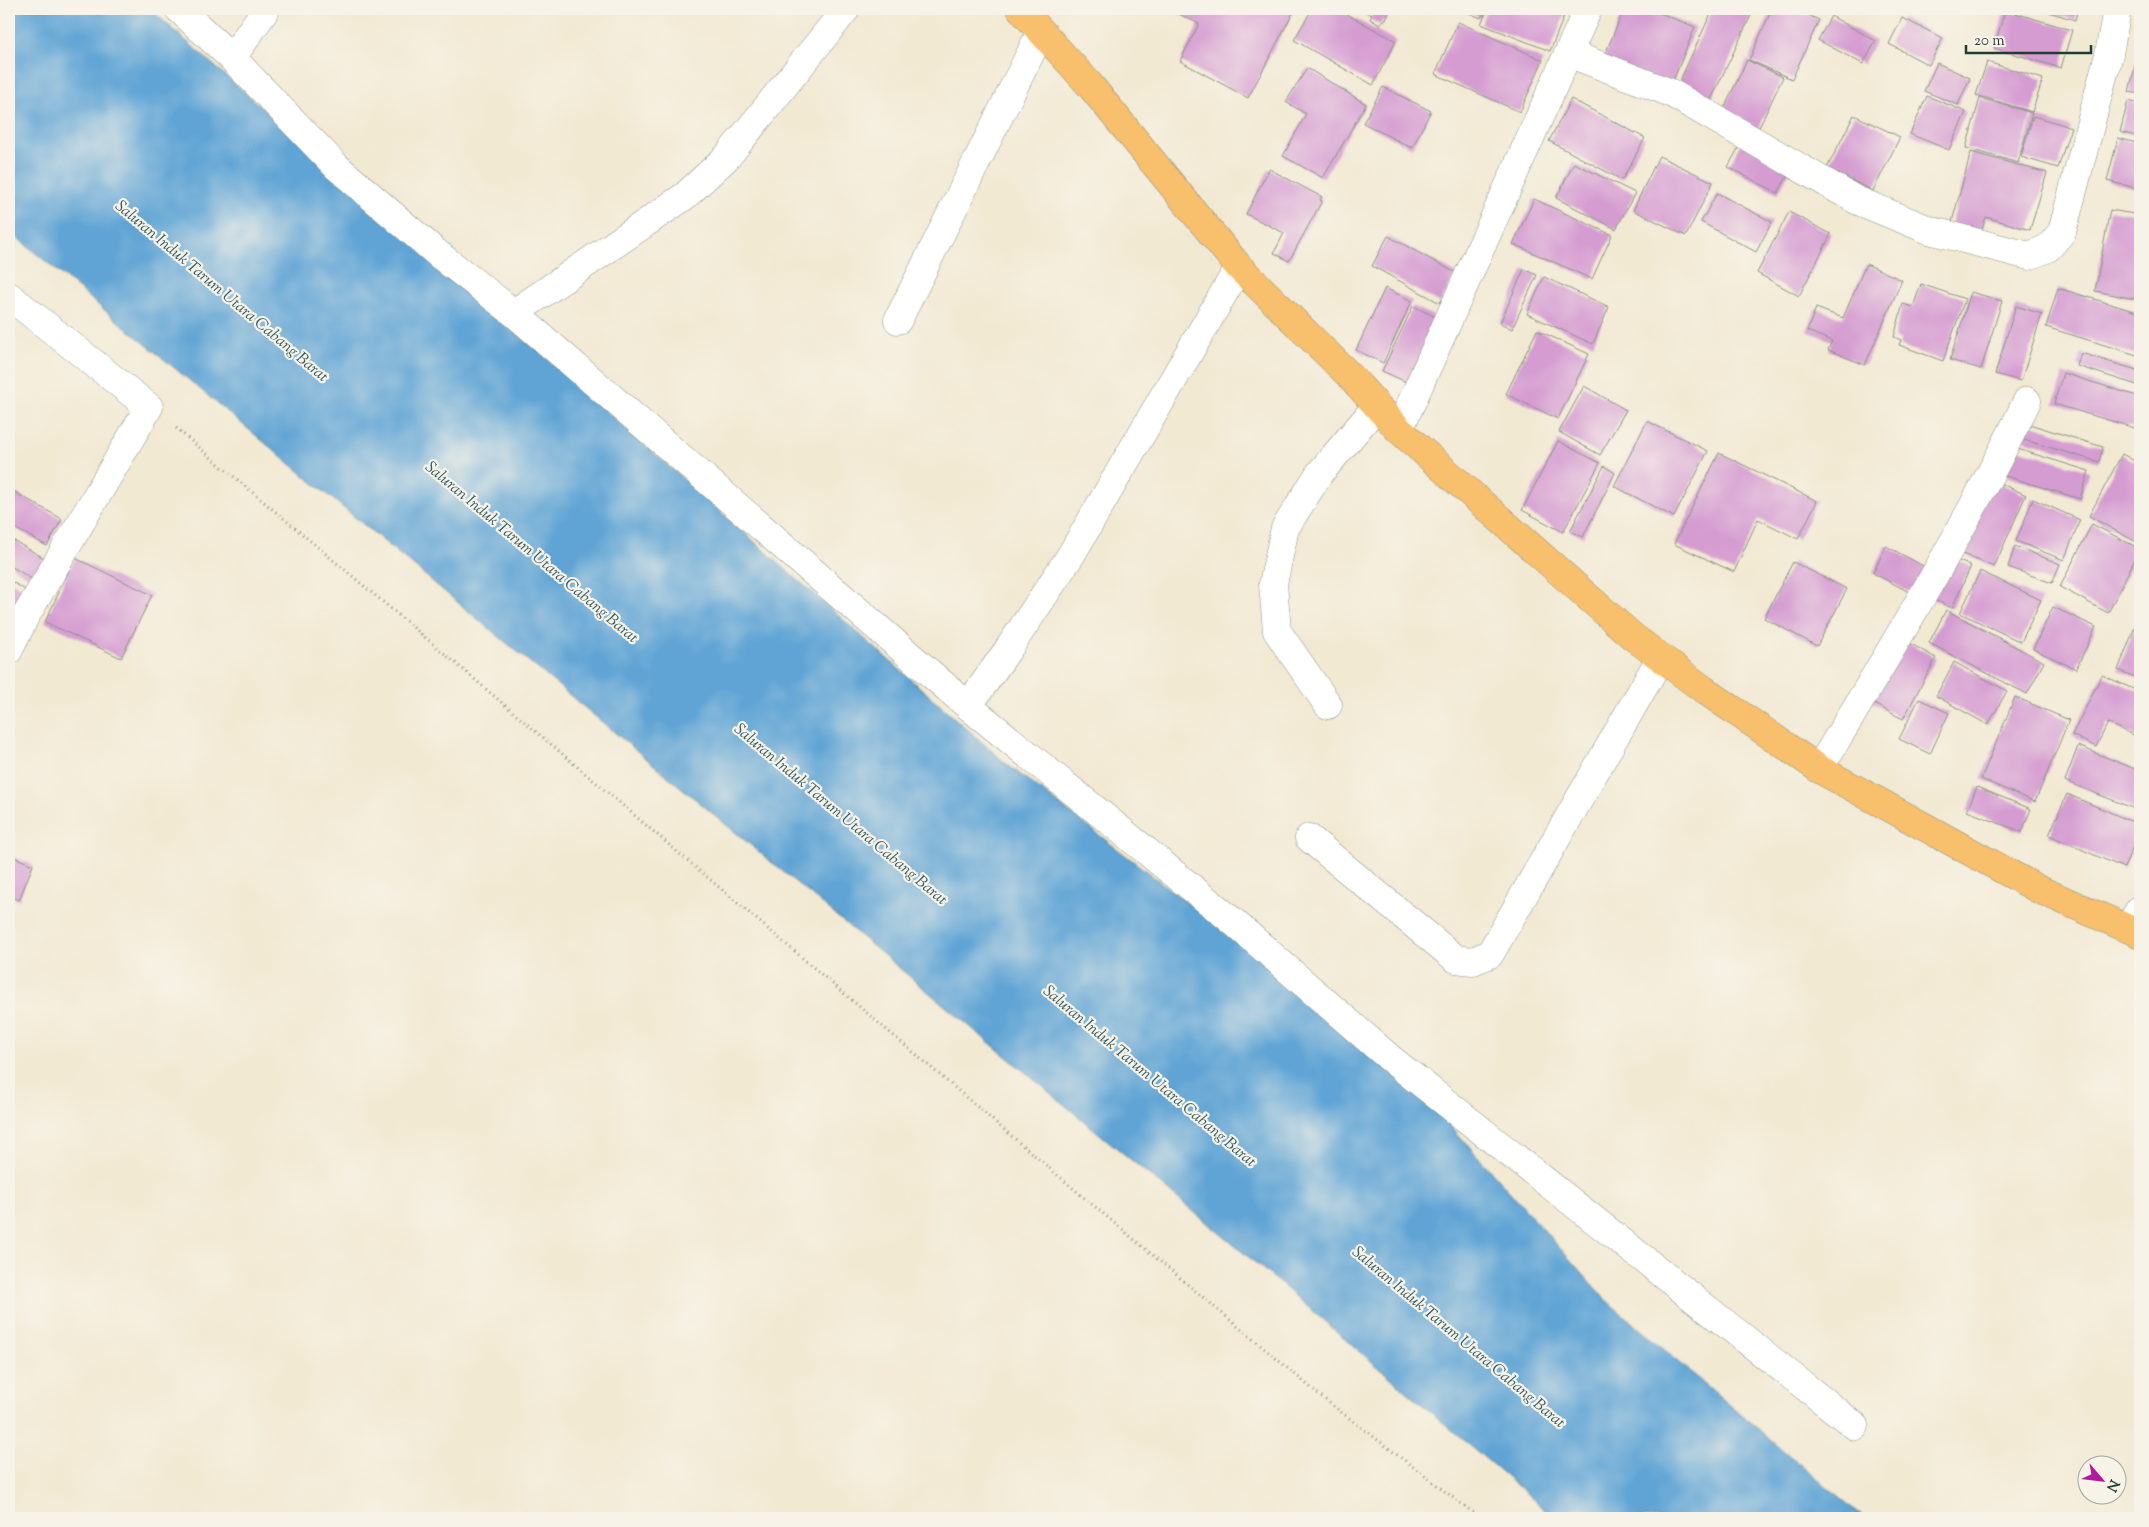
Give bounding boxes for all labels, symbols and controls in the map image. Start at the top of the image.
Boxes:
scale bar [1966,22,2092,54]
text: 20 m [1974,31,2005,52]
water label: Saluran Induk Tarum Utara Cabang Barat [109,196,333,388]
water label: Saluran Induk Tarum Utara Cabang Barat [419,457,643,649]
water label: Saluran Induk Tarum Utara Cabang Barat [728,719,952,911]
water label: Saluran Induk Tarum Utara Cabang Barat [1037,981,1261,1173]
water label: Saluran Induk Tarum Utara Cabang Barat [1346,1242,1570,1434]
north arrow [2076,1454,2126,1504]
text: N [2100,1476,2123,1495]

